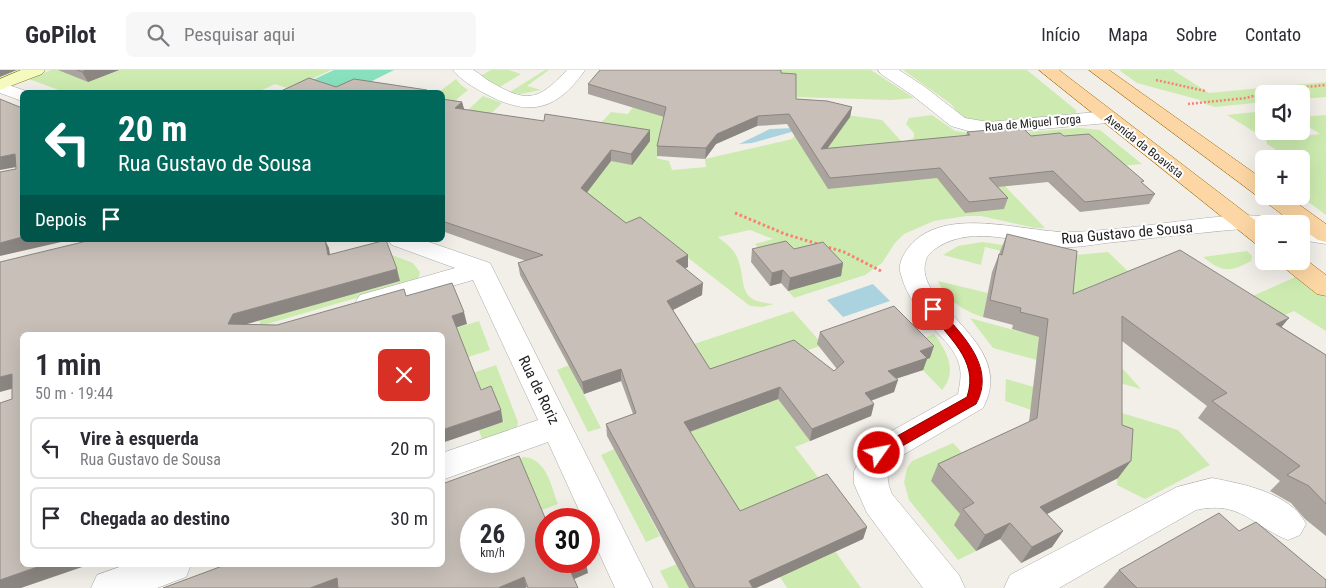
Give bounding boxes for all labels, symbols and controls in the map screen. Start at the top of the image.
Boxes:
search box [126,12,476,57]
text: GoPilot [25,21,96,49]
icon: search [144,21,172,49]
text: Pesquisar aqui [184,23,295,46]
text: Início [1041,24,1080,45]
text: Mapa [1108,24,1148,45]
text: Sobre [1176,24,1217,45]
text: Contato [1245,24,1301,45]
map controls [1255,85,1310,270]
button: sound [1255,85,1310,140]
text: 20 m [118,109,187,150]
icon: left [35,110,100,175]
street label: Avenida da Boavista [1102,111,1186,181]
street label: Rua de Miguel Torga [984,112,1082,134]
button: + [1255,150,1310,205]
text: Rua Gustavo de Sousa [118,151,312,176]
icon: arrive [97,205,125,233]
text: Depois [35,208,87,231]
button: − [1255,215,1310,270]
street label: Rua Gustavo de Sousa [1060,218,1194,248]
pin [912,288,954,330]
icon: arrive [919,295,947,323]
text: 1 min [35,347,101,382]
button: close [378,349,430,401]
street label: Rua de Roriz [515,353,563,427]
text: 50 m · 19:44 [35,384,113,403]
position arrow [852,426,904,478]
text: Vire à esquerda [80,427,199,450]
icon: left [37,434,65,462]
text: 20 m [391,437,428,460]
text: Rua Gustavo de Sousa [80,450,221,469]
icon: arrive [37,504,65,532]
text: Chegada ao destino [80,507,230,530]
text: 30 m [391,507,428,530]
speed limit sign: 30 [535,508,600,573]
text: 26 [480,520,505,549]
text: km/h [480,546,505,560]

